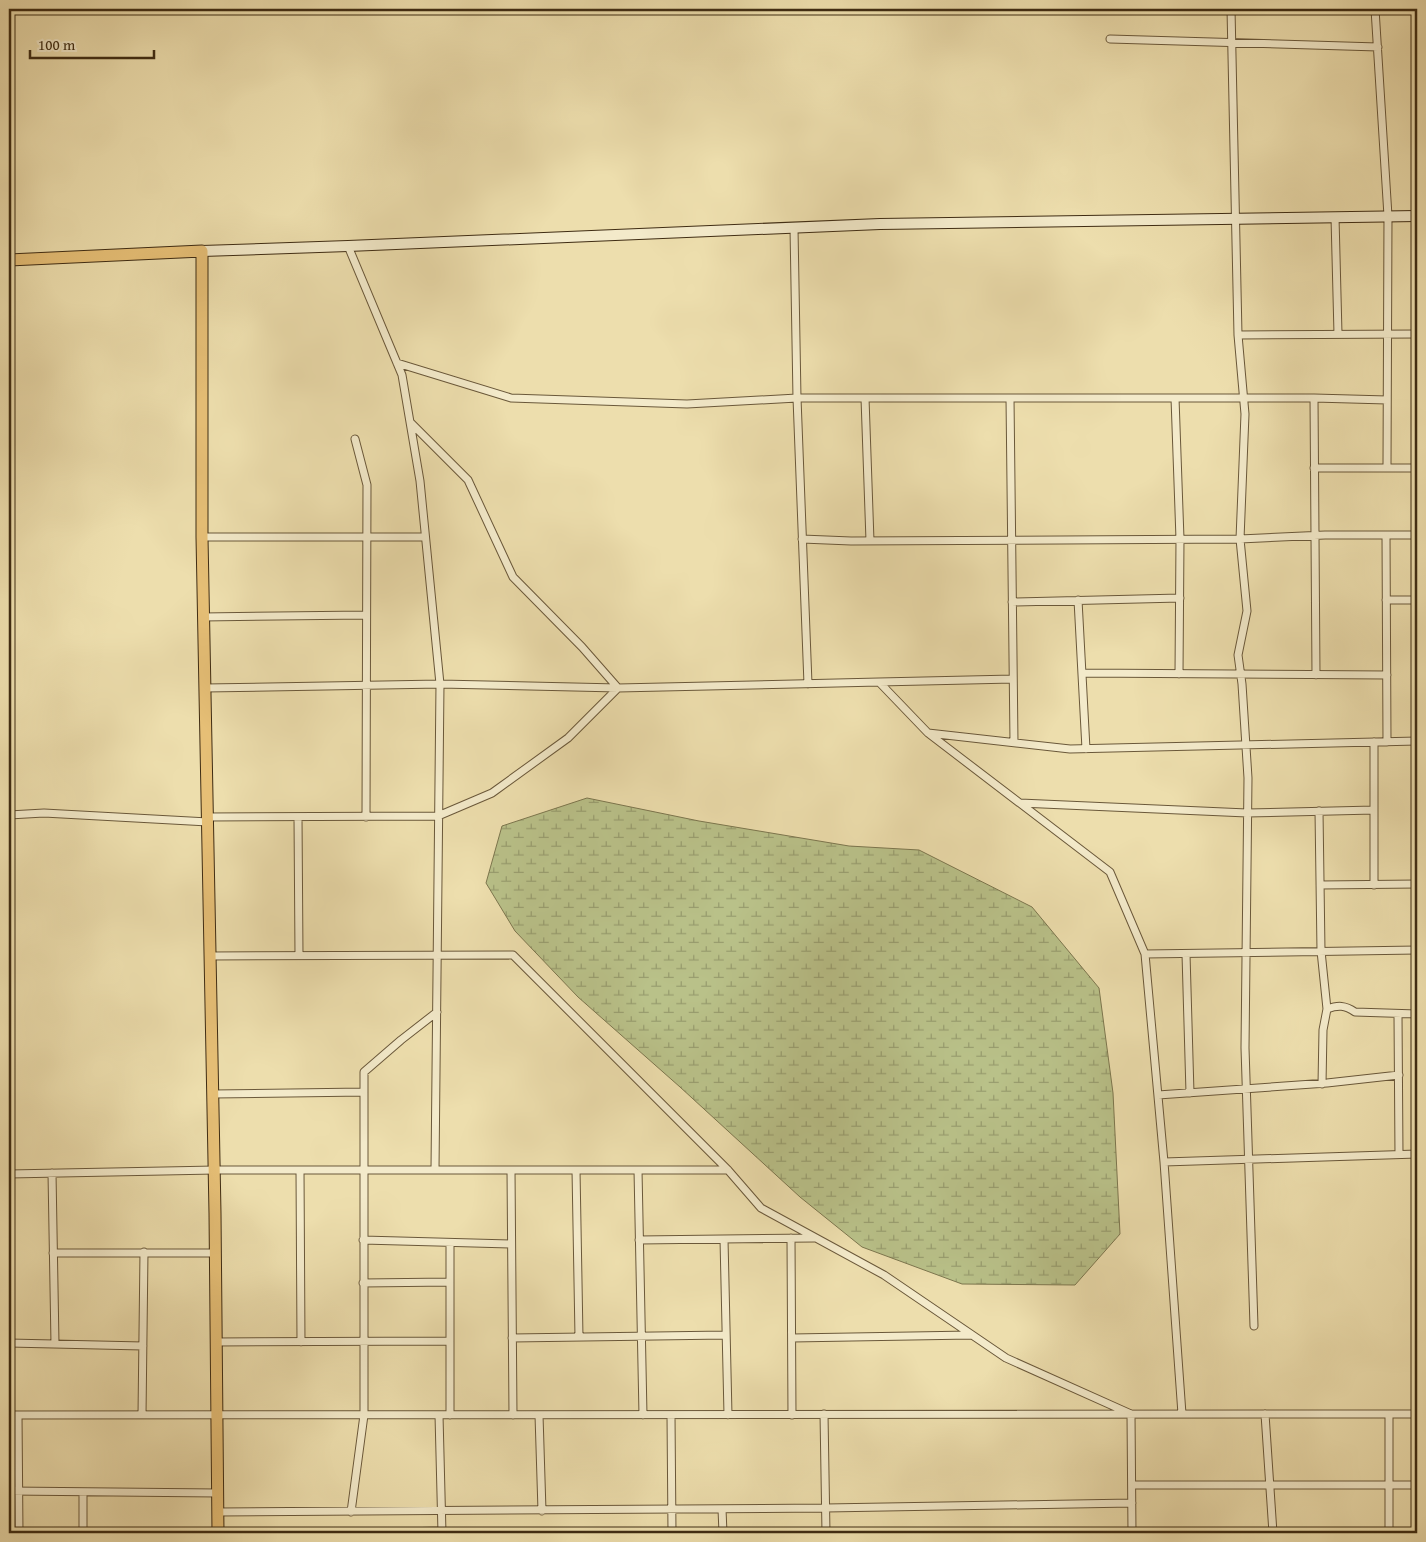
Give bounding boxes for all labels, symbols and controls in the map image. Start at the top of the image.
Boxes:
scale bar [30,28,154,60]
text: 100 m [38,34,76,55]

